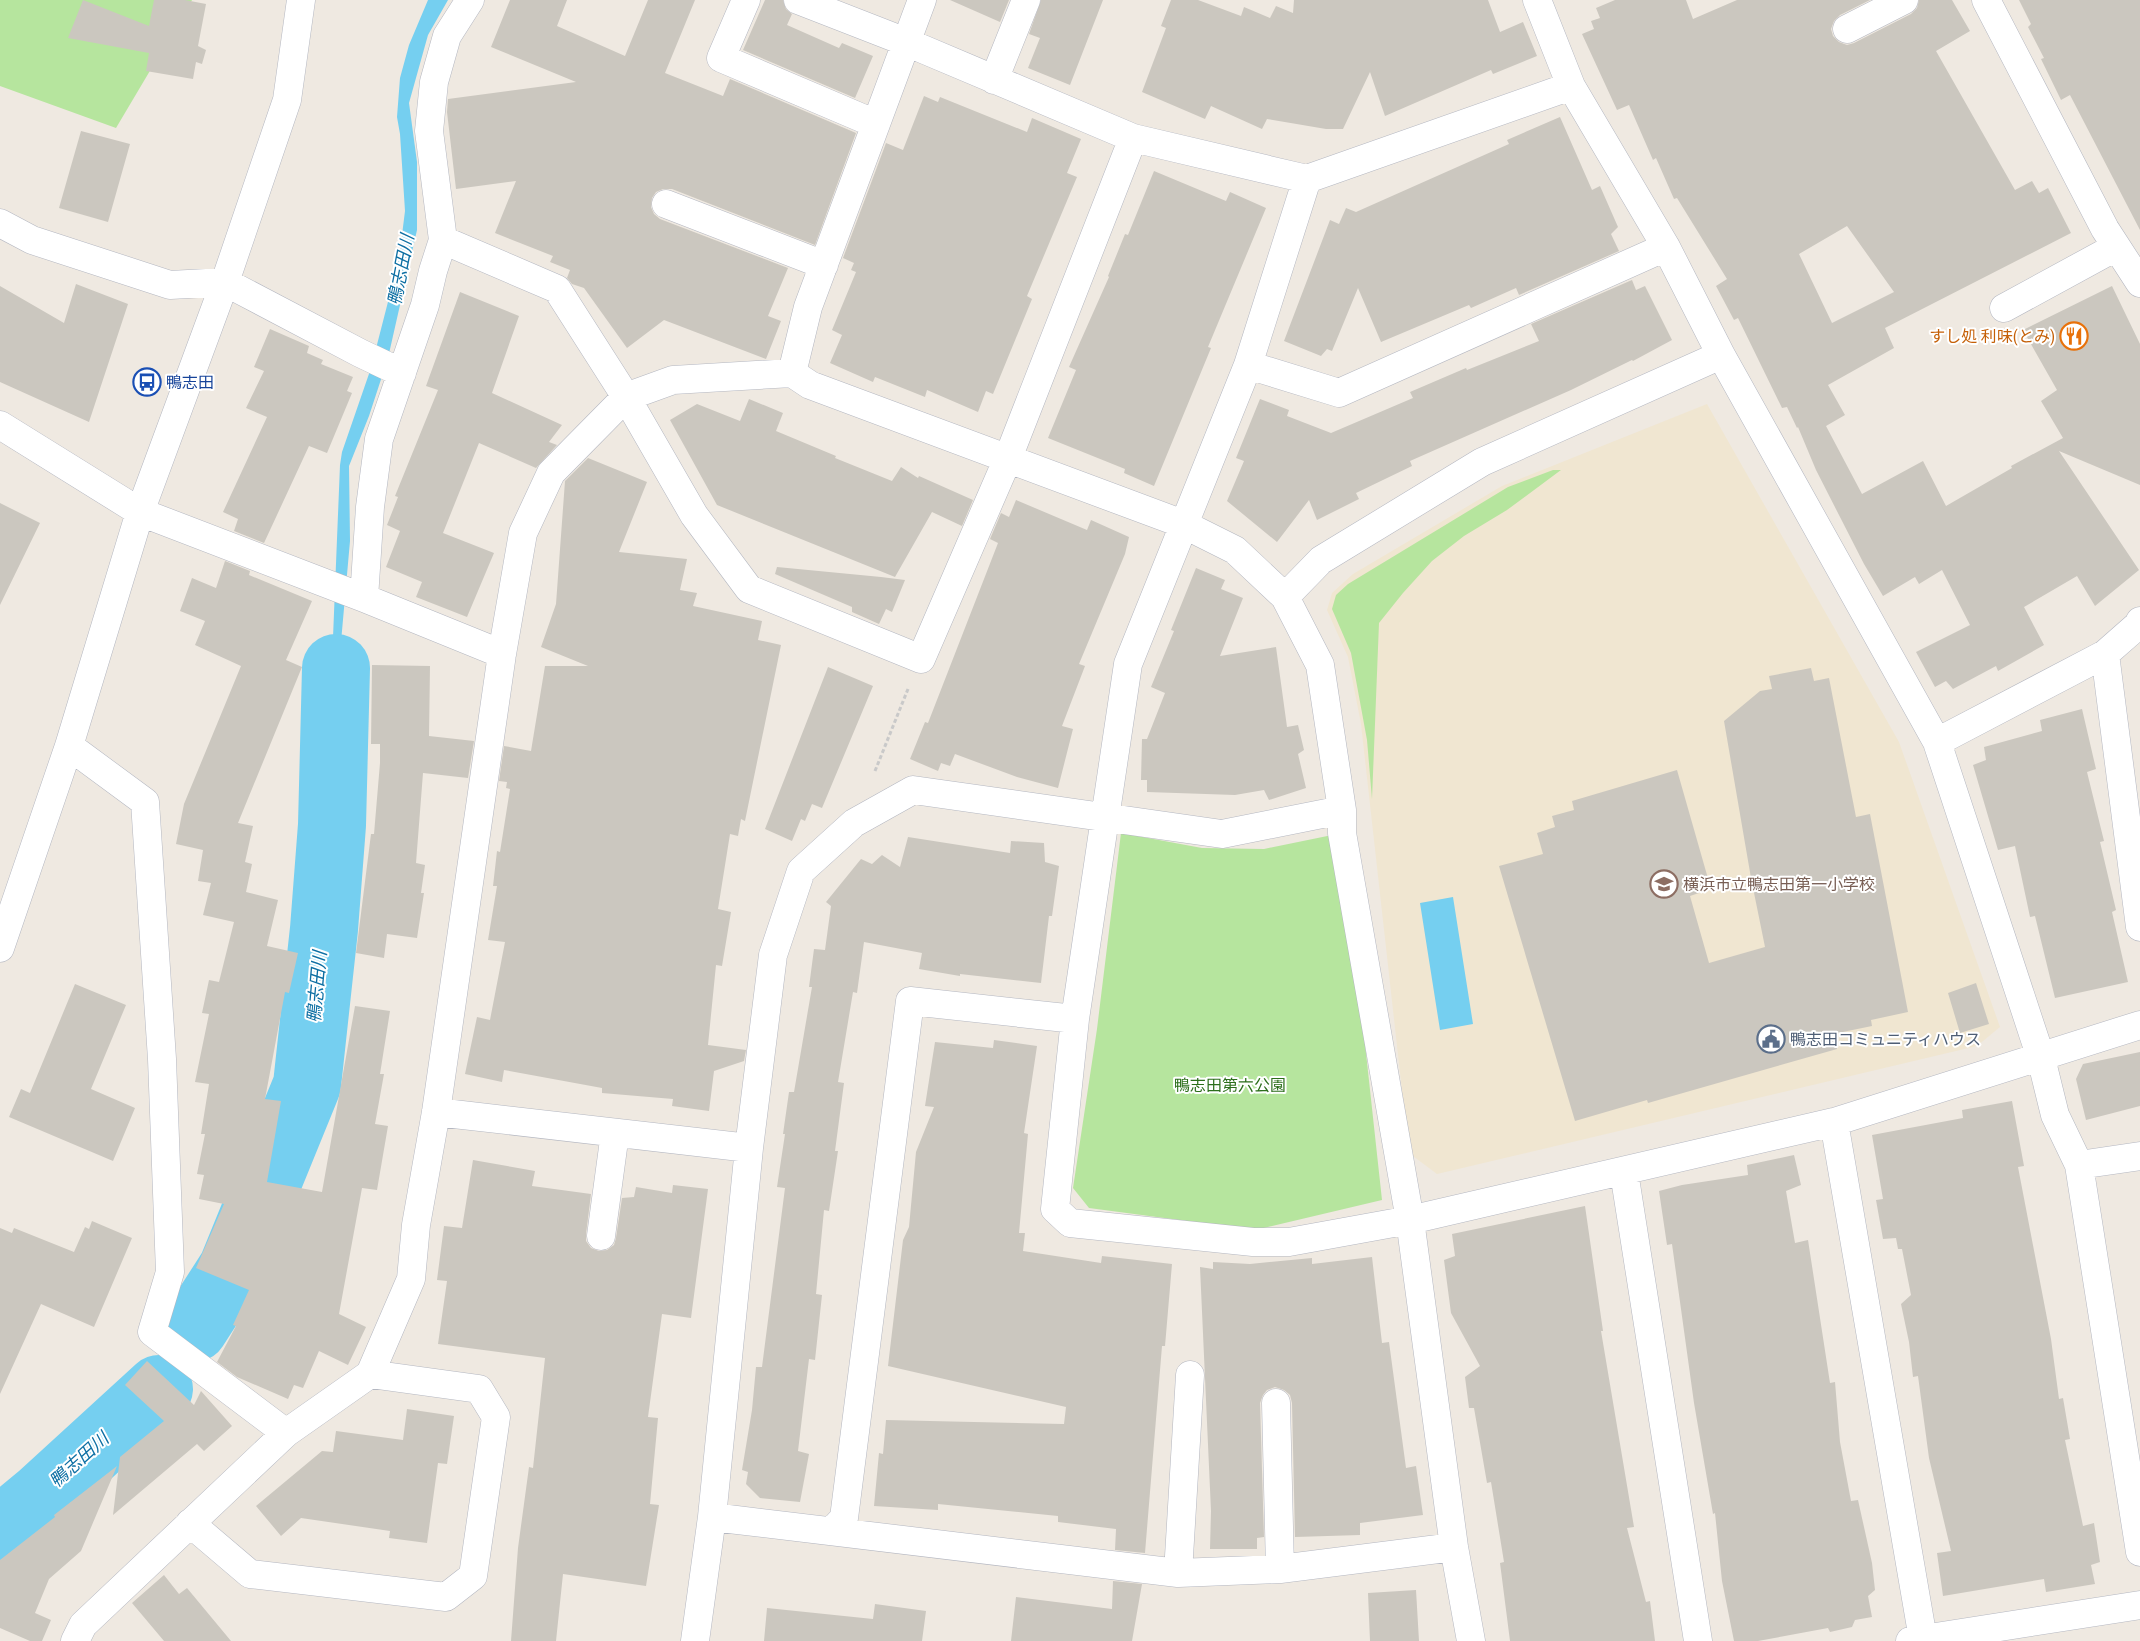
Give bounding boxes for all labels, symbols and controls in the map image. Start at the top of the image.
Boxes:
water label: 鴨志田川 [383,231,418,307]
restaurant icon: すし処 利味(とみ) [2059,321,2089,351]
place label: すし処 利味(とみ) [1929,327,2055,346]
bus stop icon: 鴨志田 [132,367,162,397]
place label: 鴨志田 [166,373,214,392]
school or university icon: 横浜市立鴨志田第一小学校 [1649,869,1679,899]
place label: 横浜市立鴨志田第一小学校 [1683,875,1875,894]
water label: 鴨志田川 [303,948,330,1024]
public building icon: 鴨志田コミュニティハウス [1756,1024,1786,1054]
place label: 鴨志田コミュニティハウス [1790,1030,1981,1049]
park label: 鴨志田第六公園 [1174,1076,1286,1095]
water label: 鴨志田川 [45,1426,114,1492]

